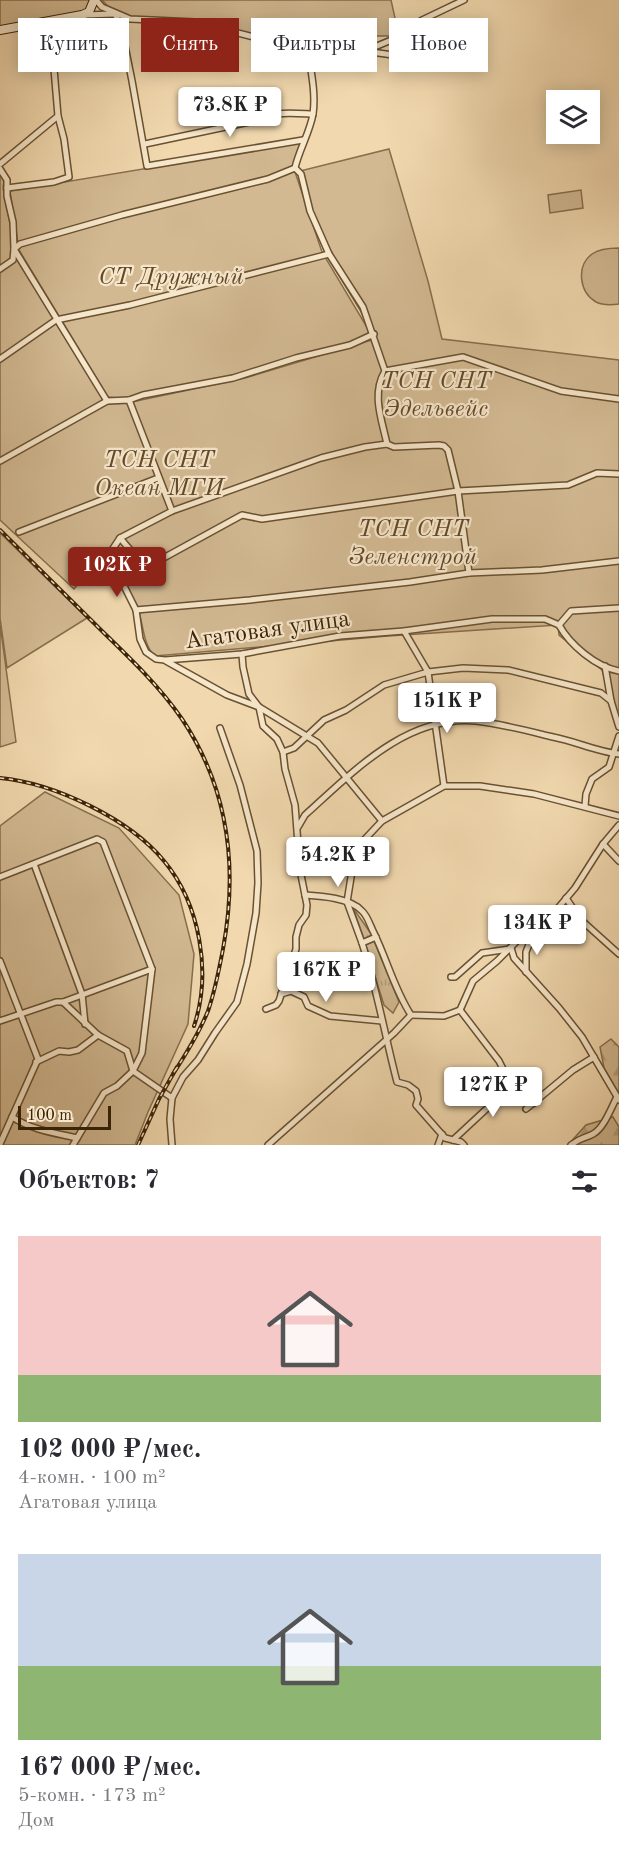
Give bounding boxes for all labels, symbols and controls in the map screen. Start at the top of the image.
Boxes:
chip: Купить [18,18,129,72]
chip: Снять [141,18,239,72]
chip: Фильтры [251,18,377,72]
chip: Новое [389,18,488,72]
pin: 73.8K ₽ [175,87,285,138]
map controls [546,90,600,144]
button: layers [546,90,600,144]
text: 73.8K ₽ [192,96,268,116]
park label: СТ Дружный [98,266,244,290]
park label: ТСН СНТ Эдельвейс [381,370,493,422]
park label: ТСН СНТ Океан МГИ [94,449,227,501]
park label: ТСН СНТ Зеленстрой [349,518,477,570]
pin: 102K ₽ [68,547,166,598]
text: 102K ₽ [82,556,152,576]
street label: Агатовая улица [183,607,352,654]
pin: 151K ₽ [398,683,496,734]
text: 151K ₽ [412,692,482,712]
pin: 54.2K ₽ [283,837,393,888]
text: 54.2K ₽ [300,846,376,866]
pin: 134K ₽ [488,905,586,956]
text: 134K ₽ [502,914,572,934]
pin: 167K ₽ [277,952,375,1003]
text: 167K ₽ [291,961,361,981]
pin: 127K ₽ [444,1067,542,1118]
text: 127K ₽ [458,1076,528,1096]
scale bar [18,1103,111,1130]
text: 100 m [27,1108,72,1124]
icon: filters [568,1165,601,1198]
text: Объектов: 7 [18,1168,159,1194]
icon: home [256,1275,364,1383]
text: 102 000 ₽/мес. [18,1437,201,1463]
text: 4-комн. · 100 m² [18,1468,166,1488]
text: Агатовая улица [18,1493,157,1513]
icon: home [256,1593,364,1701]
text: 167 000 ₽/мес. [18,1755,201,1781]
text: 5-комн. · 173 m² [18,1786,166,1806]
text: Дом [18,1811,54,1831]

